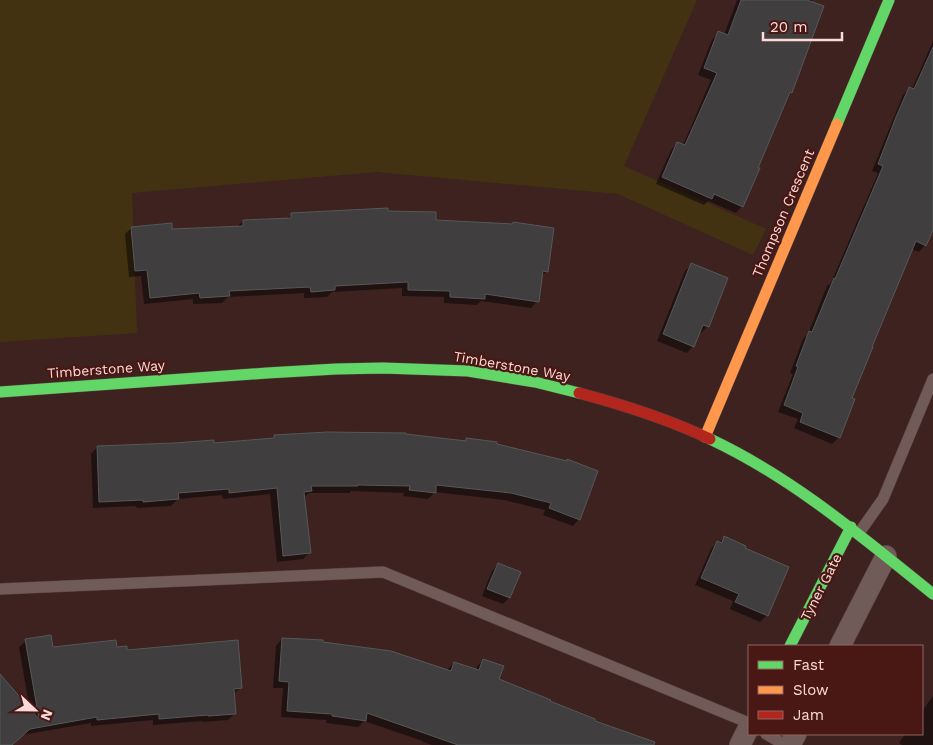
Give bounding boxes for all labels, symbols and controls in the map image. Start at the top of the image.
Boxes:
scale bar [763,10,842,42]
text: 20 m [770,18,808,36]
street label: Thompson Crescent [749,146,817,279]
street label: Timberstone Way [452,348,572,384]
street label: Timberstone Way [47,357,166,381]
street label: Tyner Gate [797,551,845,623]
legend [748,645,923,735]
text: Fast [793,656,825,674]
text: Slow [793,681,829,699]
north arrow [10,685,60,735]
text: Jam [793,706,824,724]
text: N [38,707,56,723]

